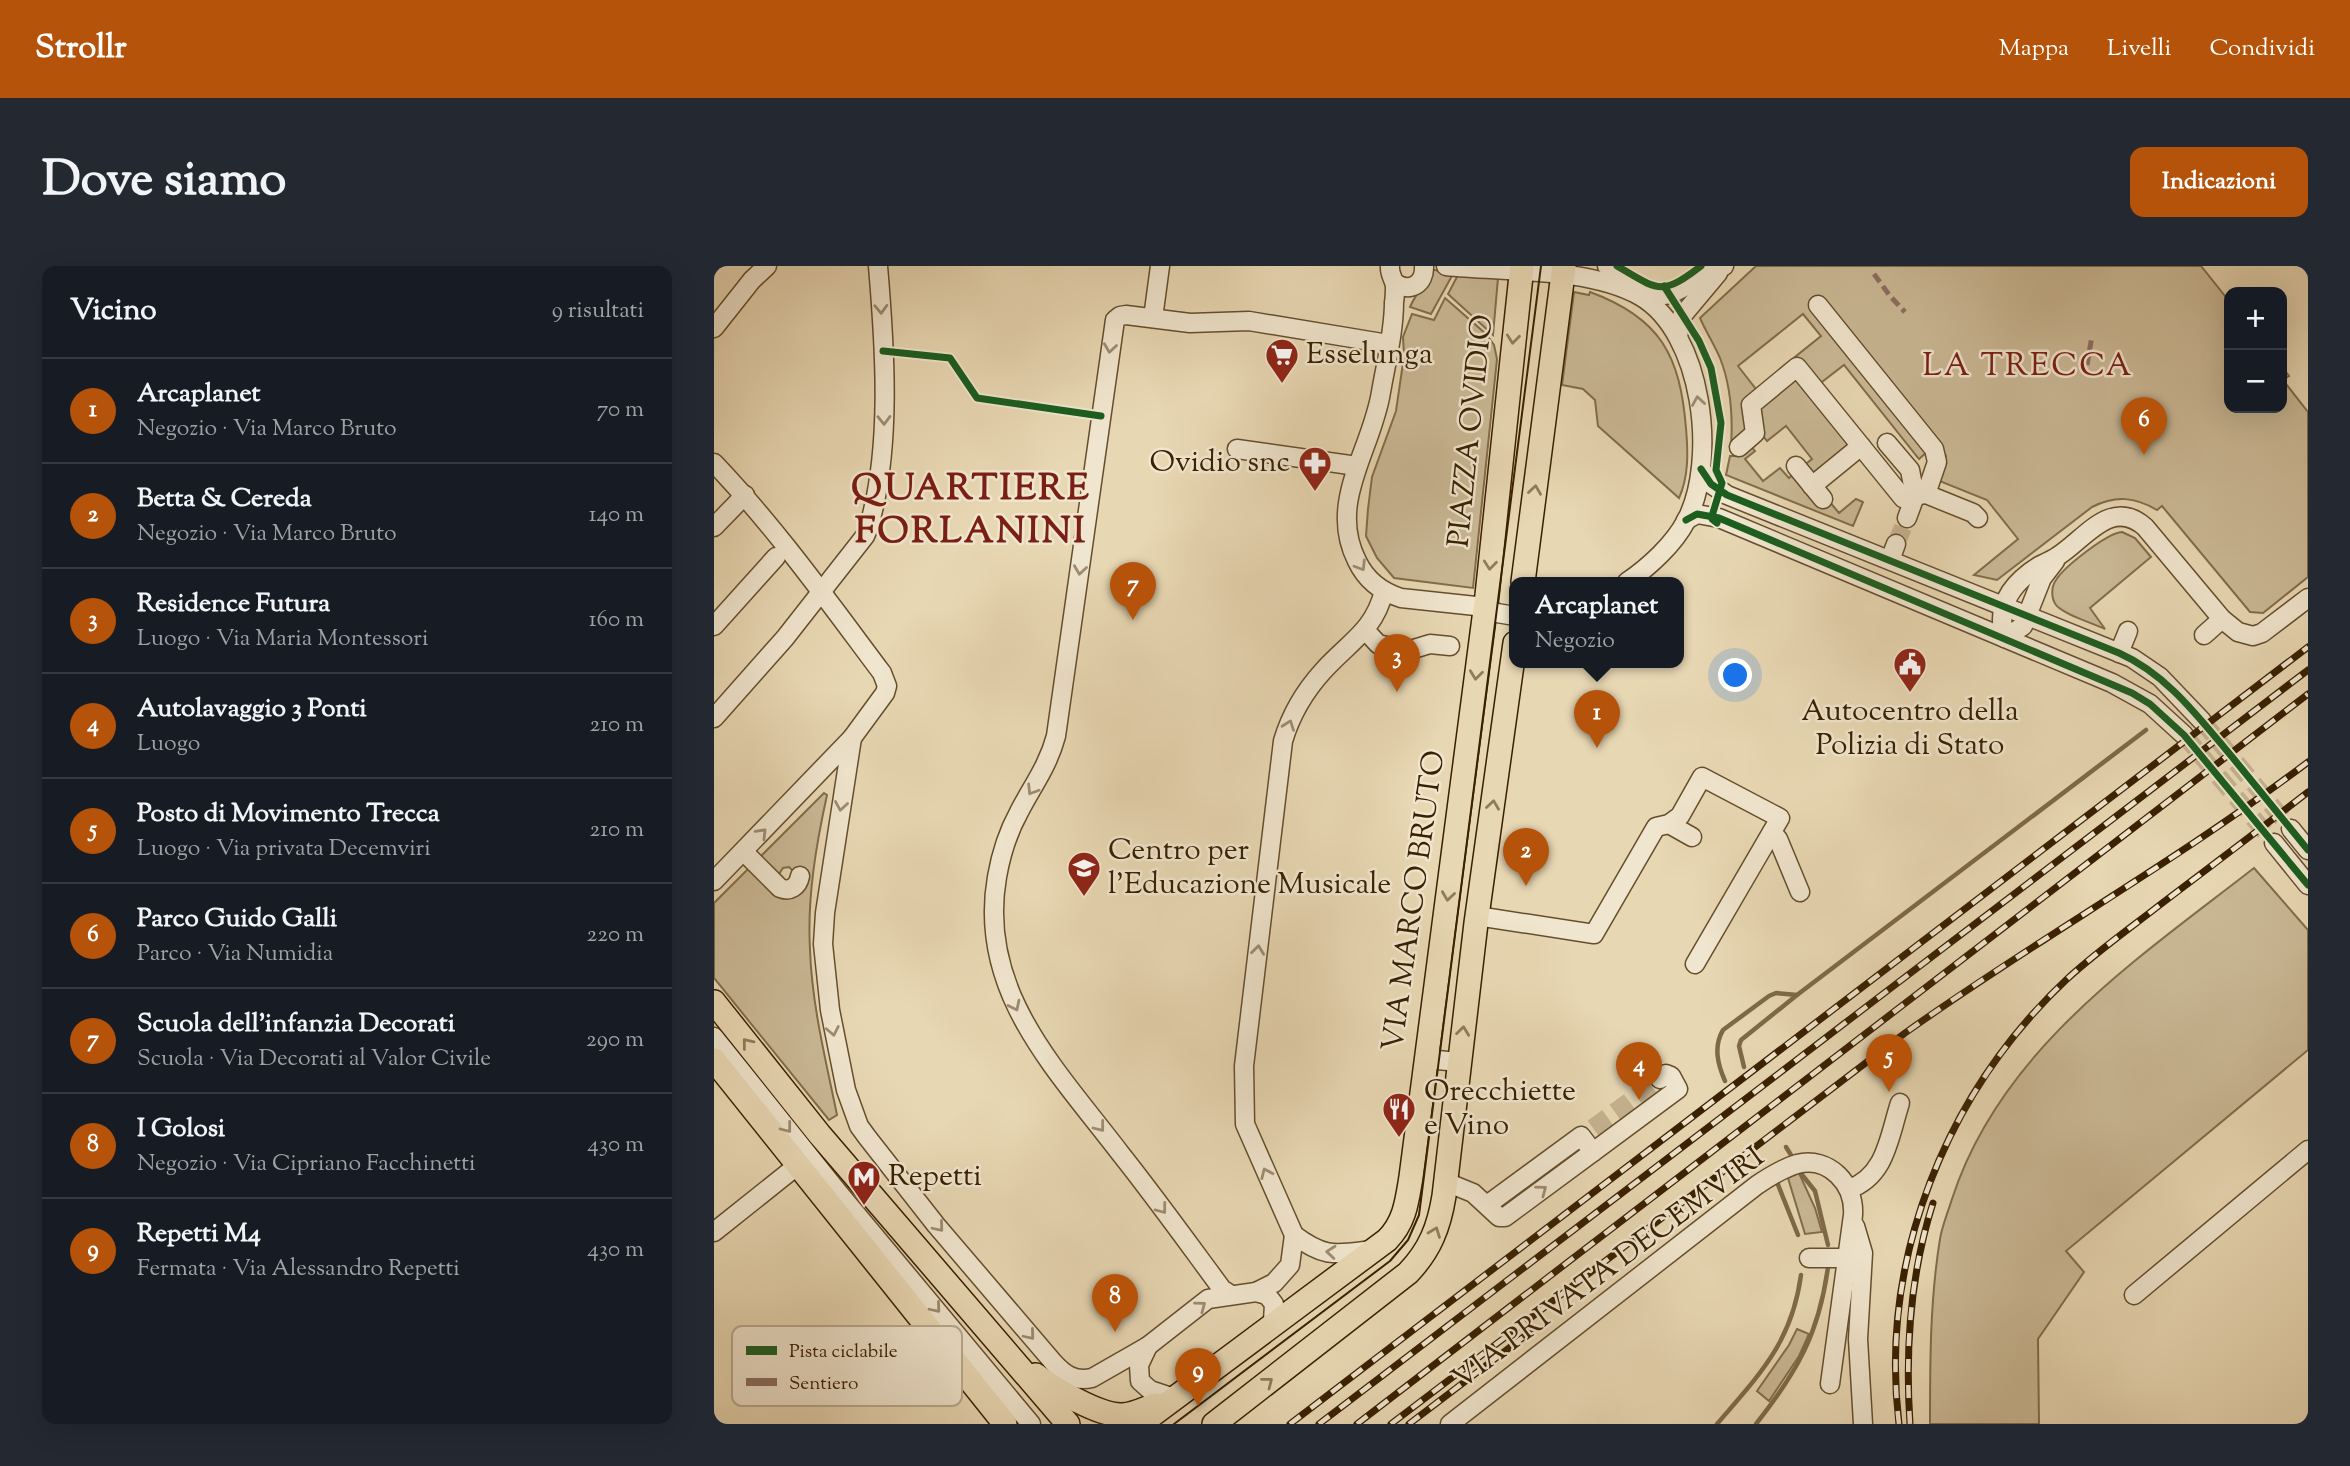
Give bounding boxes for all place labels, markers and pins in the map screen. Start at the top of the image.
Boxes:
place label: Esselunga [1306,334,1433,377]
supermarket icon: Esselunga [1263,336,1301,385]
pin: 6 [2121,397,2167,455]
place label: Ovidio snc [1149,442,1290,485]
pharmacy icon: Ovidio snc [1296,444,1334,493]
pin: 7 [1110,562,1156,620]
pin: 3 [1374,634,1420,692]
public building icon: Autocentro della Polizia di Stato [1891,645,1929,694]
pin: 1 [1574,690,1620,748]
place label: Autocentro della Polizia di Stato [1801,691,2019,768]
pin: 2 [1503,828,1549,886]
place label: Centro per l'Educazione Musicale [1108,830,1391,907]
school or university icon: Centro per l'Educazione Musicale [1065,849,1103,898]
pin: 5 [1866,1034,1912,1092]
pin: 4 [1616,1042,1662,1100]
place label: Orecchiette e Vino [1424,1071,1576,1148]
restaurant icon: Orecchiette e Vino [1380,1090,1418,1139]
place label: Repetti [888,1156,982,1199]
metro station icon: Repetti [845,1158,883,1207]
pin: 8 [1092,1274,1138,1332]
pin: 9 [1175,1348,1221,1406]

